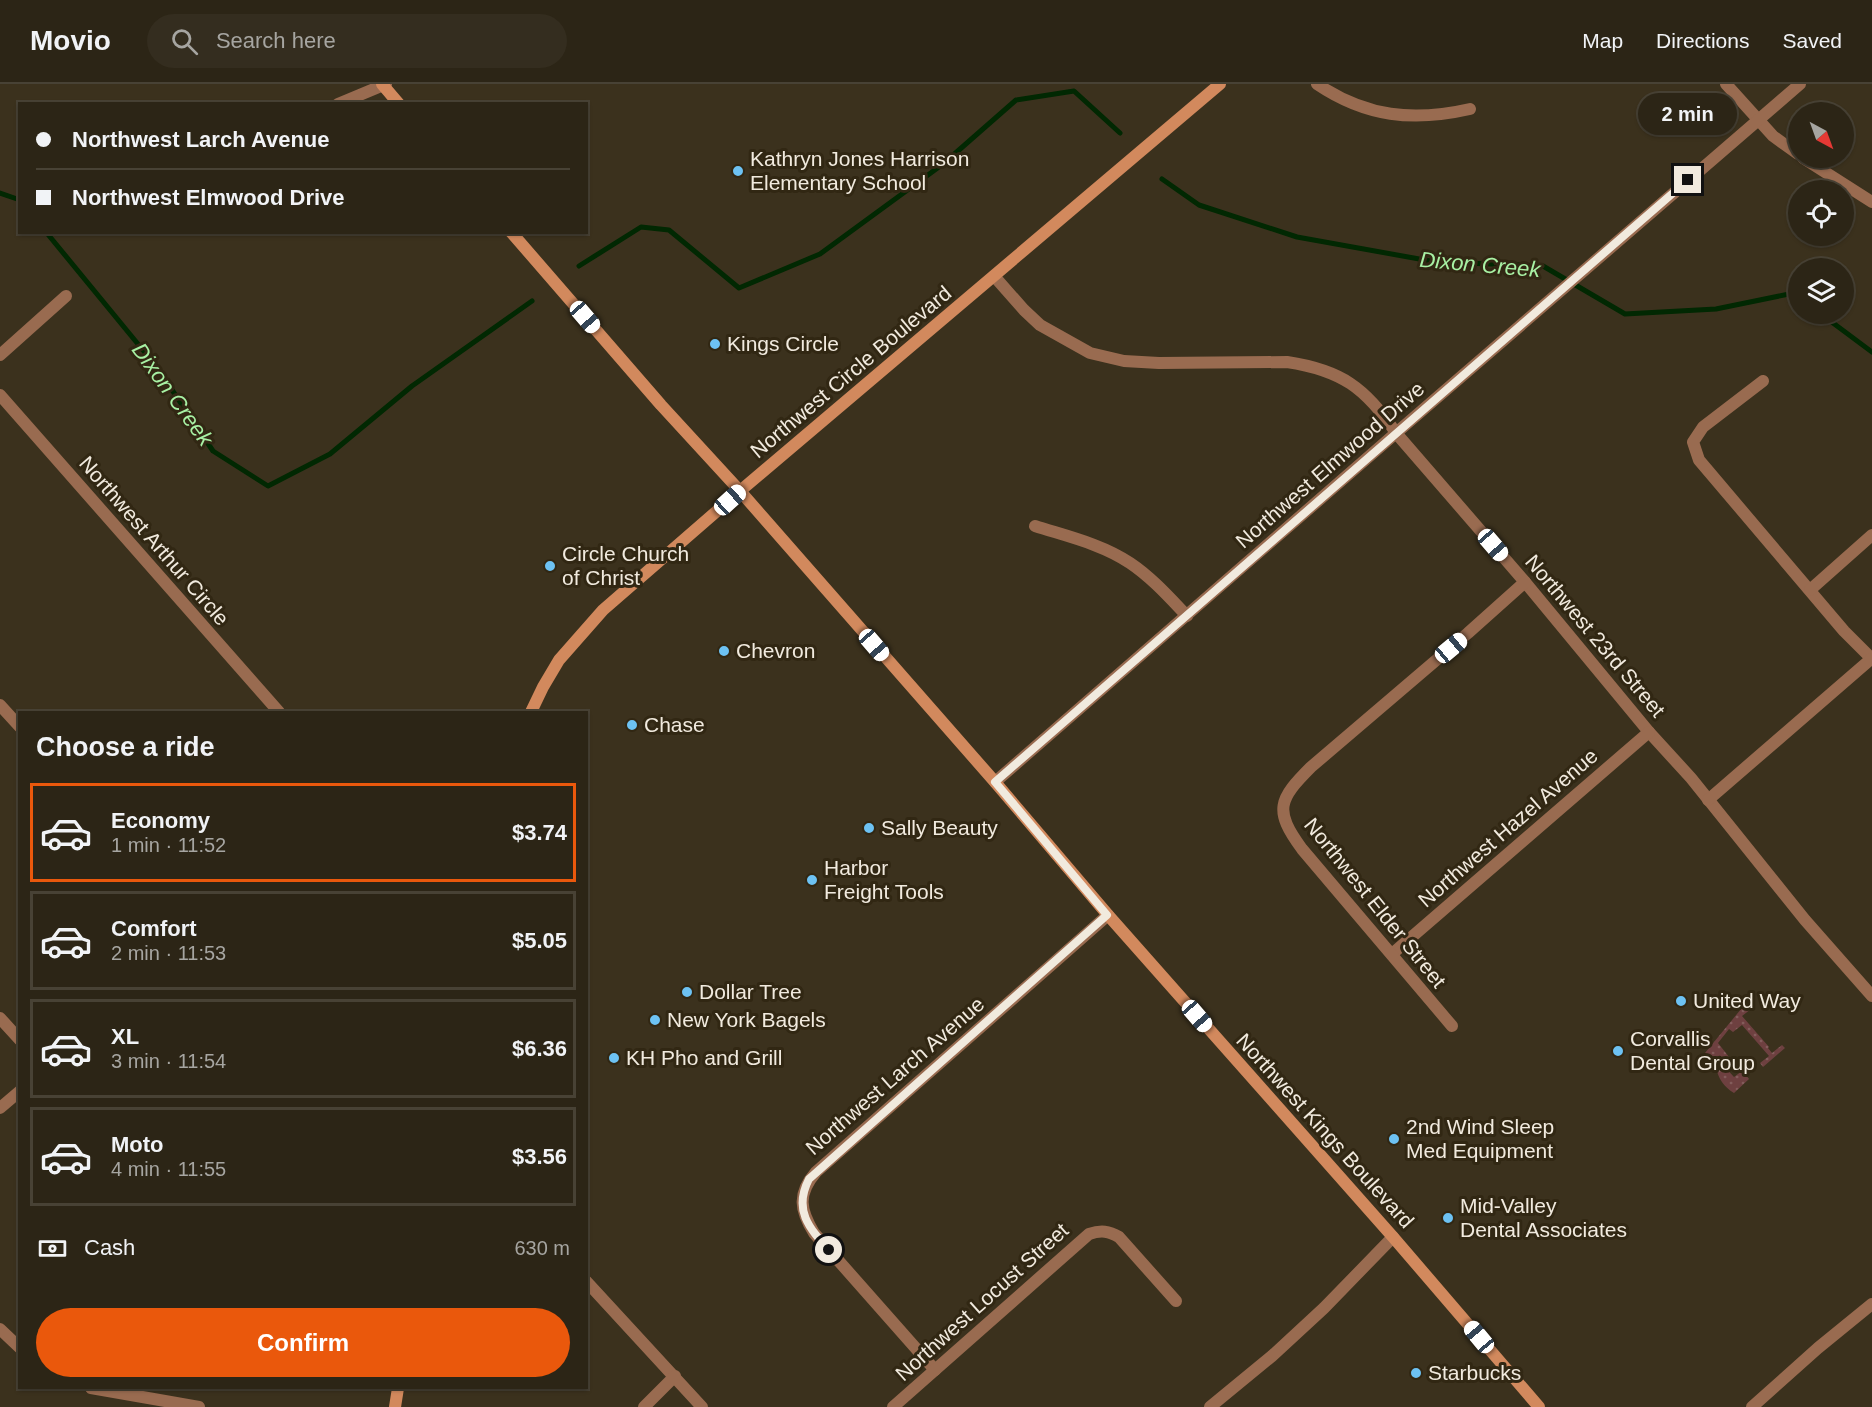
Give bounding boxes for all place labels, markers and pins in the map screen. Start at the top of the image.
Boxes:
place label: Kathryn Jones Harrison Elementary School [750,147,969,194]
marker: Kathryn Jones Harrison Elementary School [731,164,745,178]
place label: Kings Circle [727,332,839,355]
marker: Kings Circle [708,337,722,351]
place label: Circle Church of Christ [562,542,689,589]
marker: Circle Church of Christ [543,559,557,573]
place label: Chevron [736,639,815,662]
marker: Chevron [717,644,731,658]
place label: Chase [644,713,705,736]
marker: Chase [625,718,639,732]
place label: Sally Beauty [881,816,998,839]
marker: Sally Beauty [862,821,876,835]
place label: Harbor Freight Tools [824,856,944,903]
marker: Harbor Freight Tools [805,873,819,887]
place label: Dollar Tree [699,980,802,1003]
marker: Dollar Tree [680,985,694,999]
place label: United Way [1693,989,1801,1012]
marker: United Way [1674,994,1688,1008]
place label: New York Bagels [667,1008,826,1031]
marker: New York Bagels [648,1013,662,1027]
place label: Corvallis Dental Group [1630,1027,1755,1074]
marker: Corvallis Dental Group [1611,1044,1625,1058]
place label: KH Pho and Grill [626,1046,782,1069]
marker: KH Pho and Grill [607,1051,621,1065]
place label: 2nd Wind Sleep Med Equipment [1406,1115,1554,1162]
marker: 2nd Wind Sleep Med Equipment [1387,1132,1401,1146]
place label: Mid-Valley Dental Associates [1460,1194,1627,1241]
marker: Mid-Valley Dental Associates [1441,1211,1455,1225]
place label: Starbucks [1428,1361,1521,1384]
marker: Starbucks [1409,1366,1423,1380]

